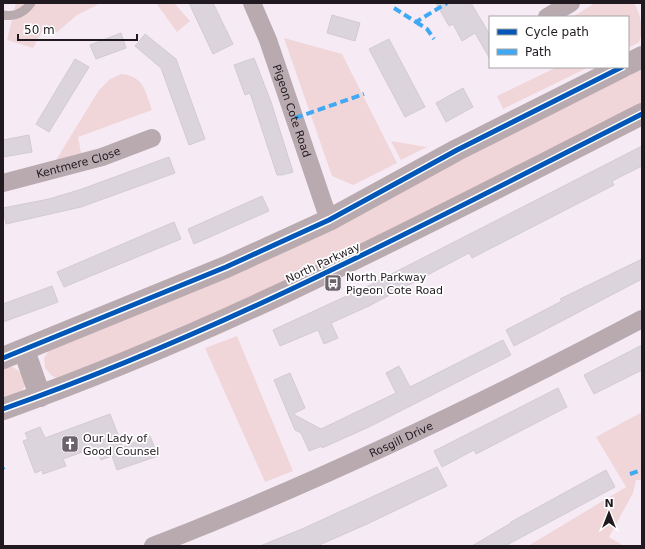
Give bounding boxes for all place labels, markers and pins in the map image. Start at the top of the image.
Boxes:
place label: North Parkway Pigeon Cote Road [346,271,443,297]
bus stop icon: North Parkway Pigeon Cote Road [323,273,343,293]
place label: Our Lady of Good Counsel [83,432,159,458]
church icon: Our Lady of Good Counsel [60,434,80,454]

